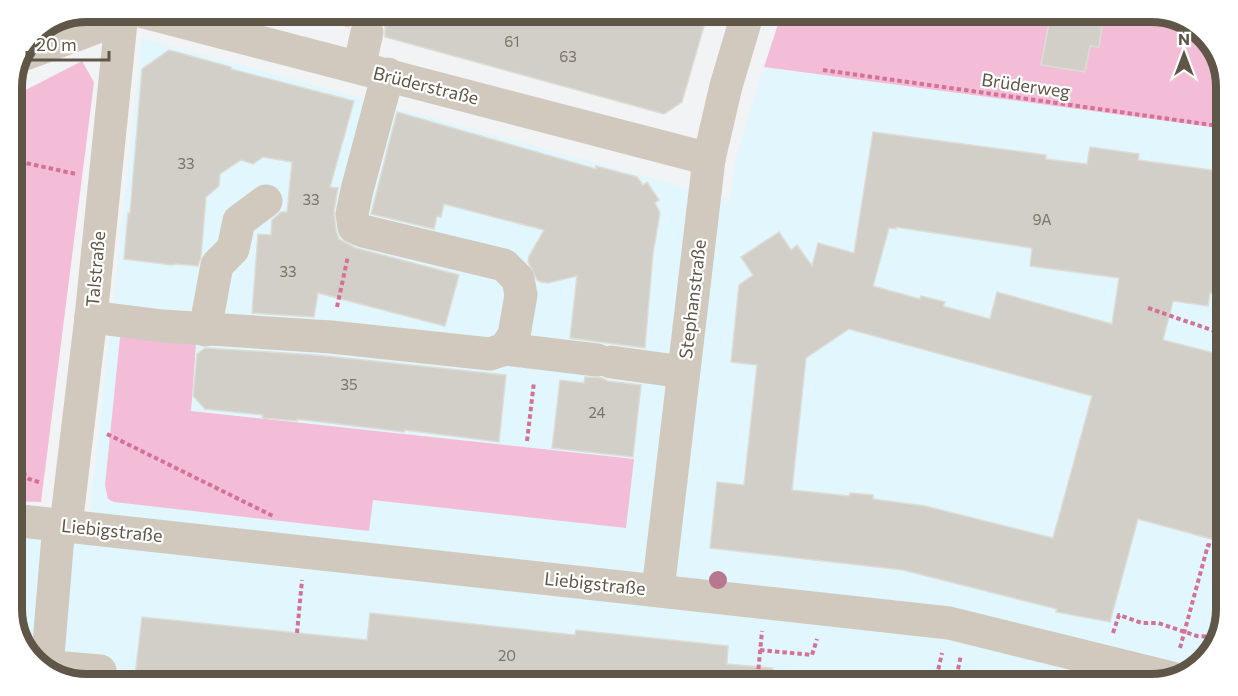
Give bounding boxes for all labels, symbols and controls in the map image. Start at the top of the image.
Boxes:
scale bar [27,24,110,62]
north arrow [1154,24,1214,84]
text: N [1178,29,1190,48]
house number: 61 [504,32,520,50]
text: 20 m [36,33,77,55]
house number: 63 [559,47,577,65]
street label: Brüderstraße [371,61,481,109]
street label: Brüderweg [980,68,1072,102]
house number: 33 [177,154,195,172]
house number: 33 [302,190,320,208]
house number: 9A [1032,210,1052,228]
street label: Talstraße [81,230,109,308]
street label: Stephanstraße [674,238,710,360]
house number: 33 [279,262,297,280]
house number: 35 [340,375,358,393]
house number: 24 [588,403,606,421]
street label: Liebigstraße [60,514,164,546]
street label: Liebigstraße [543,567,647,599]
house number: 20 [498,646,516,664]

